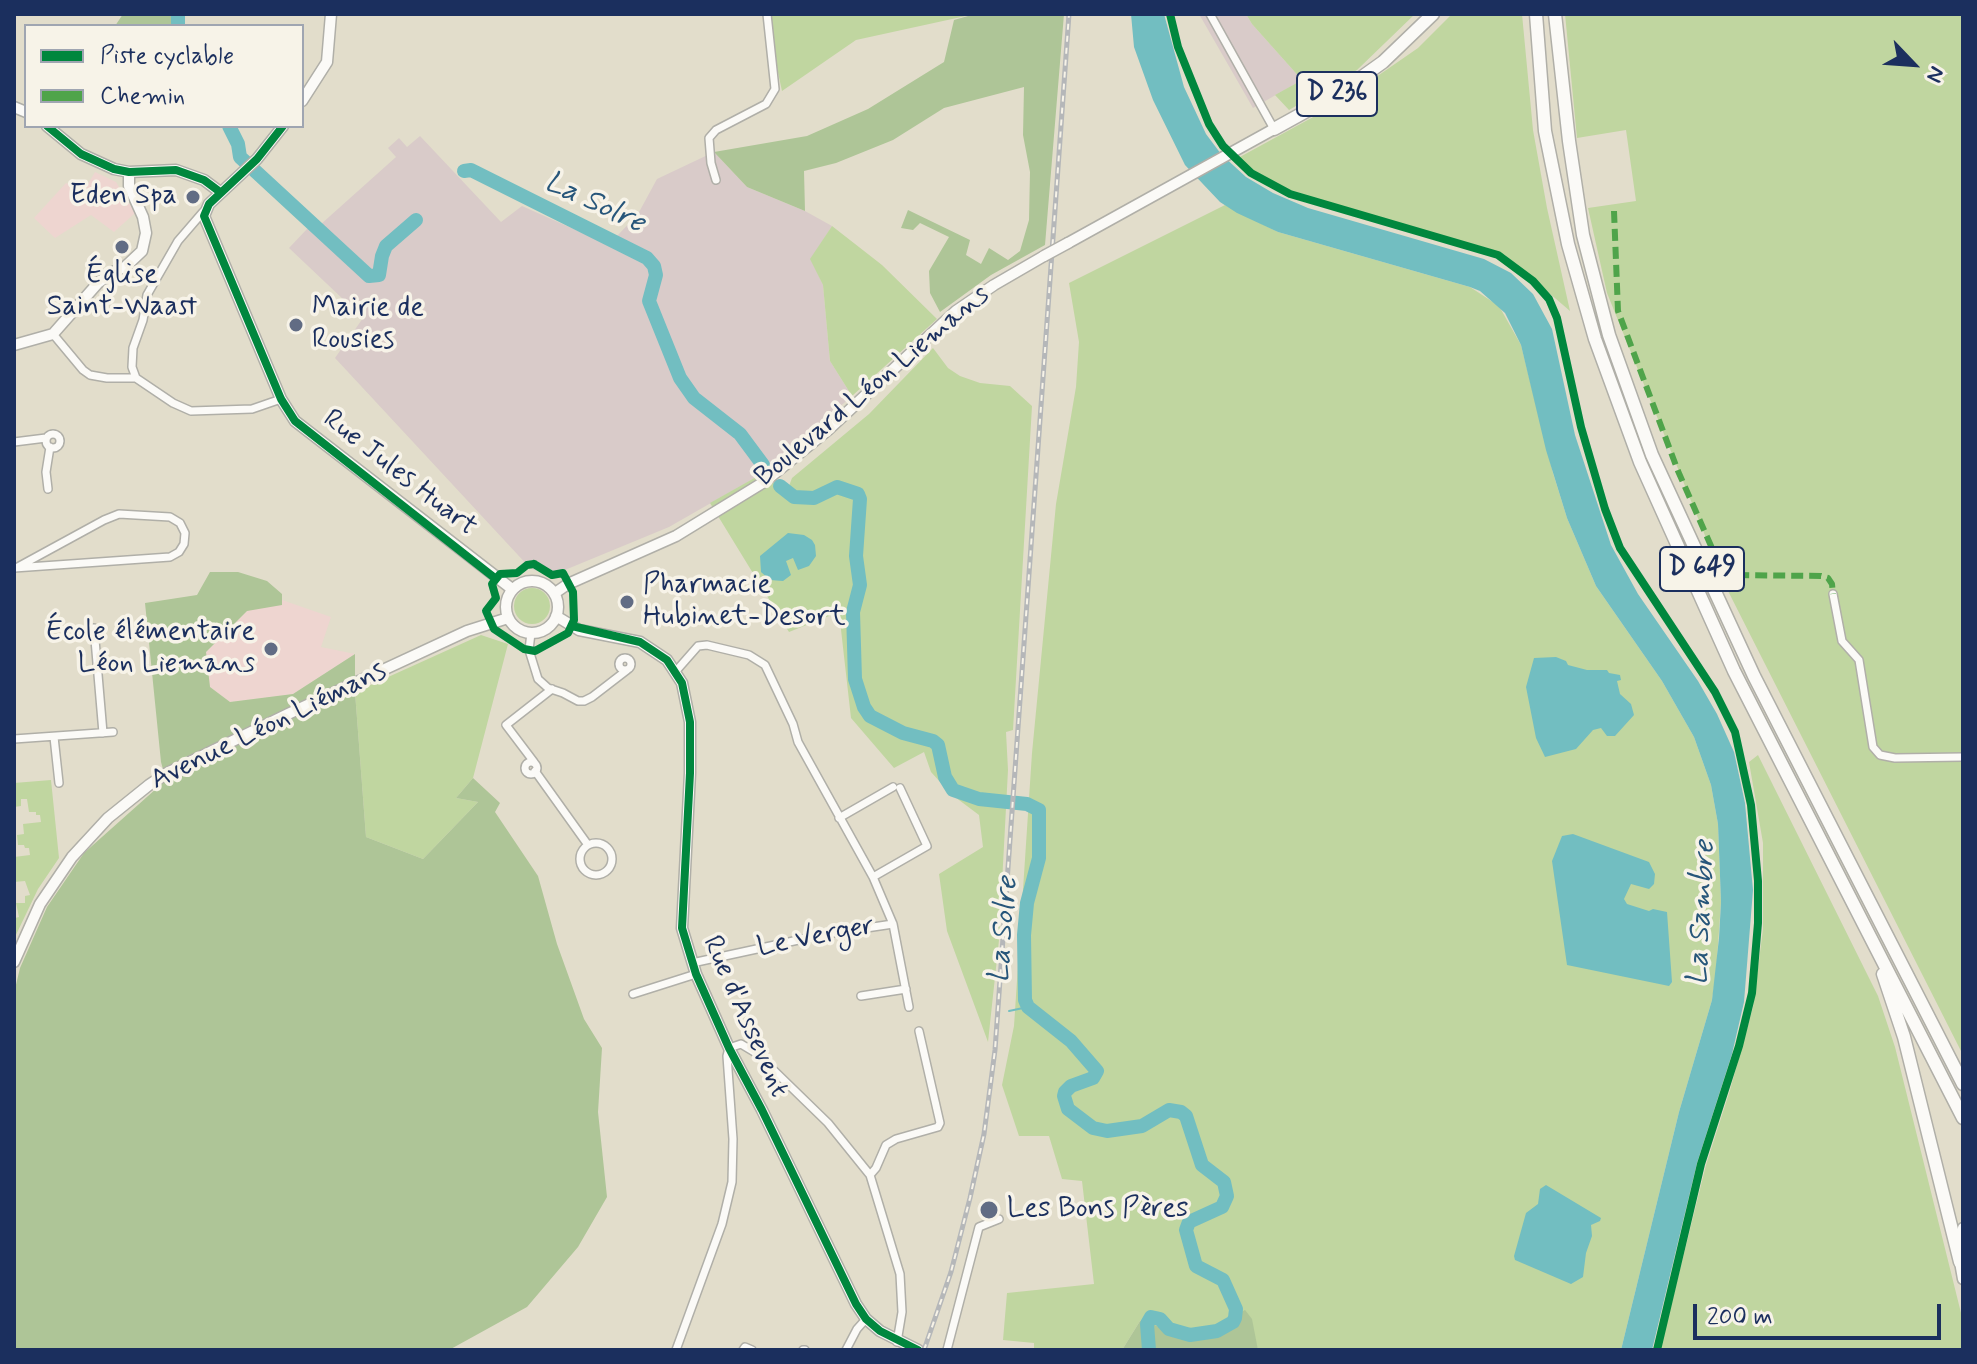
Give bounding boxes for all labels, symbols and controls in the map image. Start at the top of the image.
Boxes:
legend [24,24,304,128]
north arrow [1873,24,1953,104]
text: Piste cyclable [100,41,234,72]
text: N [1919,62,1951,87]
road number: D 236 [1297,72,1377,116]
text: Chemin [100,81,185,112]
water label: La Solre [538,165,650,243]
place label: Eden Spa [70,180,177,214]
marker: Eden Spa [184,188,202,206]
marker: Église Saint-Waast [113,238,131,256]
place label: Église Saint-Waast [47,259,197,325]
street label: Boulevard Léon Liemans [749,279,997,495]
place label: Mairie de Rousies [312,292,424,358]
marker: Mairie de Rousies [287,316,305,334]
street label: Rue Jules Huart [315,403,483,545]
road number: D 649 [1660,547,1744,591]
place label: Pharmacie Hubinet-Desort [643,569,846,635]
marker: Pharmacie Hubinet-Desort [618,593,636,611]
place label: École élémentaire Léon Liemans [46,616,255,682]
marker: École élémentaire Léon Liemans [262,640,280,658]
street label: Avenue Léon Liémans [146,655,392,799]
water label: La Sambre [1681,840,1725,986]
water label: La Solre [982,875,1028,985]
street label: Le Verger [755,910,877,966]
street label: Rue d'Assevent [693,931,795,1103]
place label: Les Bons Pères [1007,1193,1189,1227]
marker: Les Bons Pères [978,1199,1000,1221]
scale bar [1697,1288,1945,1338]
text: 200 m [1707,1302,1773,1333]

